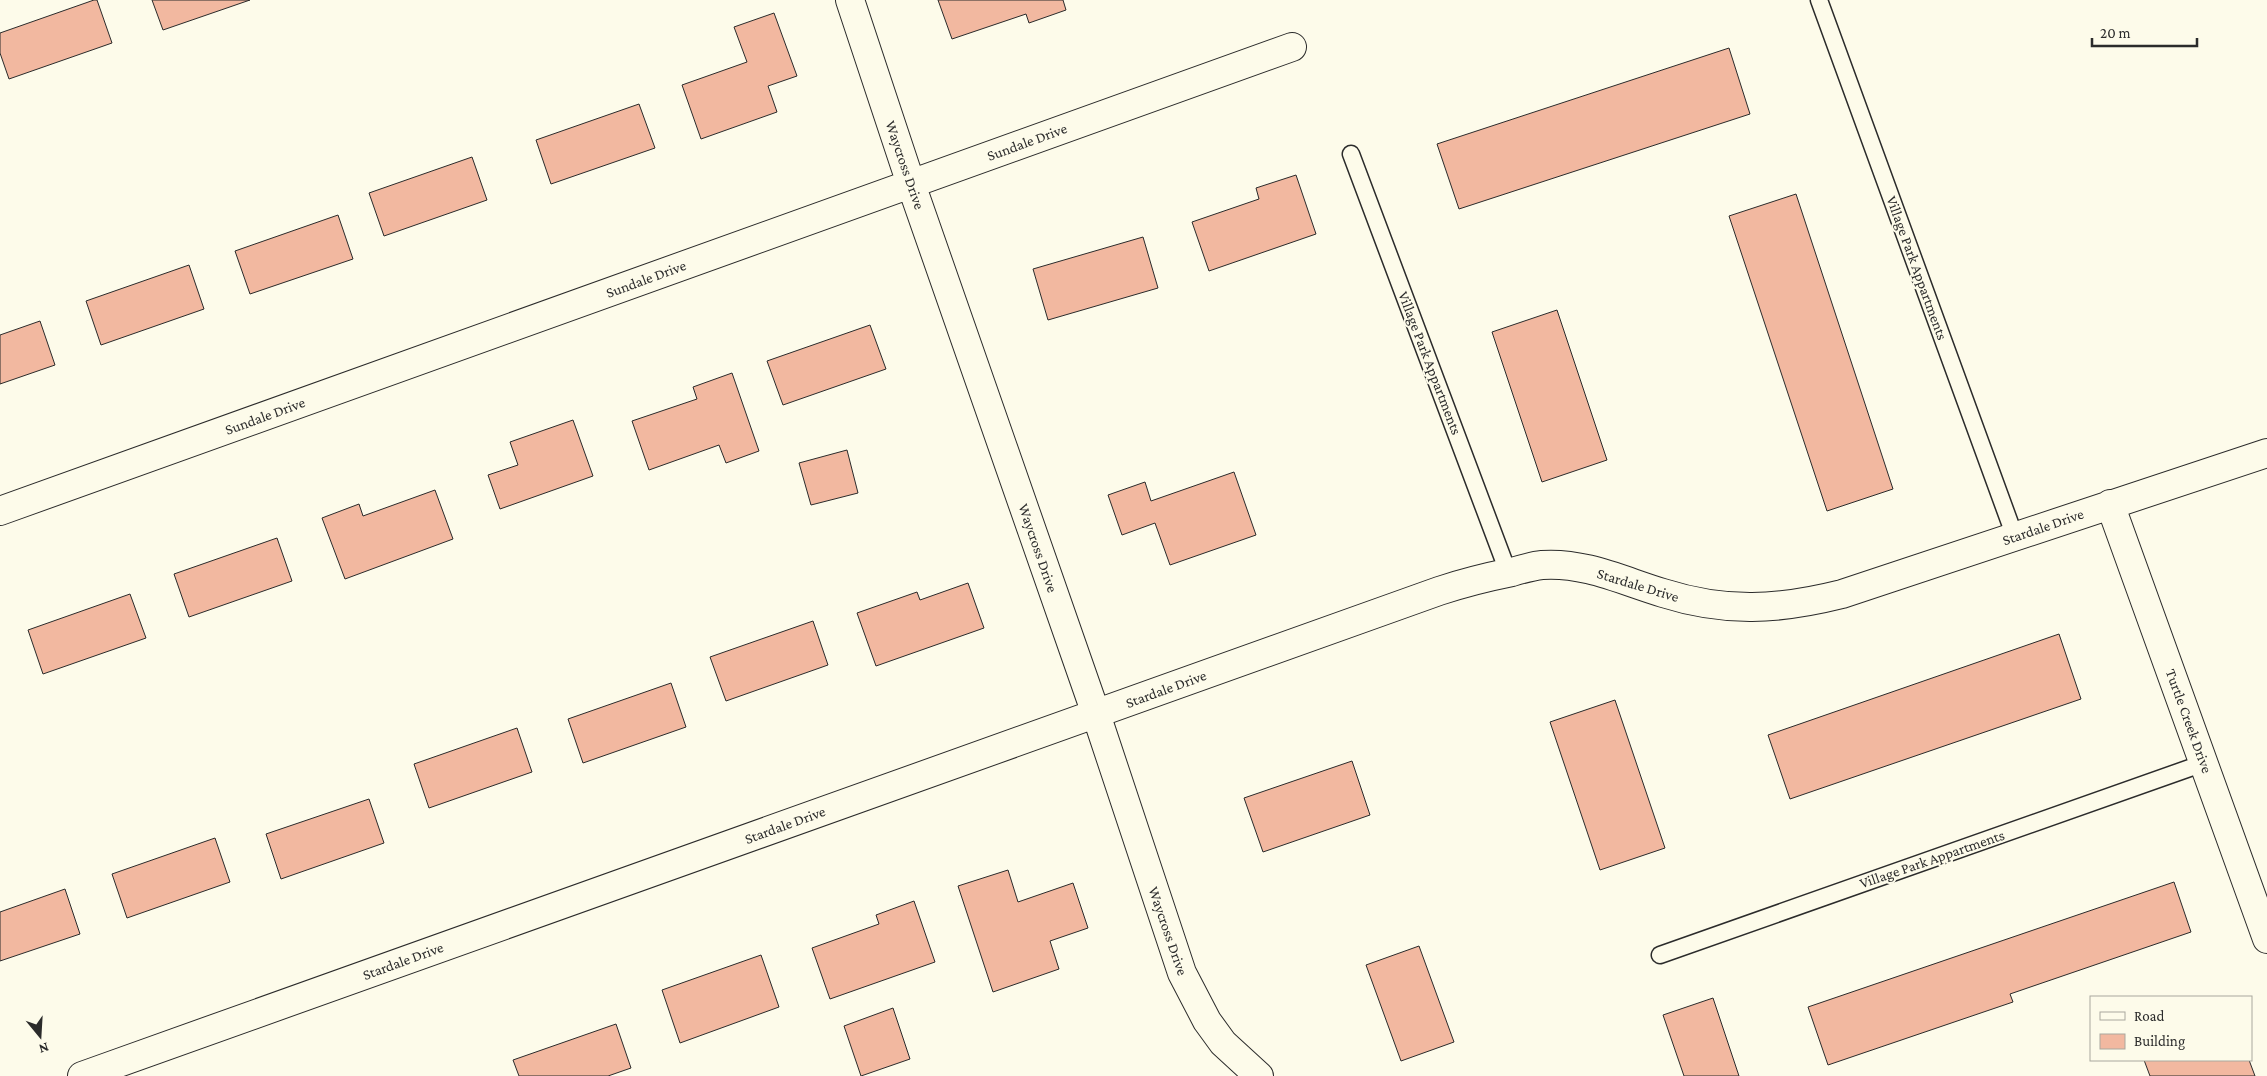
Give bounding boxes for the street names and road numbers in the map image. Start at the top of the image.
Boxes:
street label: Waycross Drive [881,119,928,212]
street label: Sundale Drive [985,120,1070,164]
street label: Village Park Appartments [1883,194,1951,343]
street label: Sundale Drive [604,257,689,301]
street label: Village Park Appartments [1394,289,1465,437]
street label: Sundale Drive [223,394,308,438]
street label: Waycross Drive [1014,502,1061,595]
street label: Stardale Drive [2000,506,2086,548]
street label: Stardale Drive [1595,565,1681,605]
street label: Stardale Drive [1123,667,1209,711]
street label: Turtle Creek Drive [2163,667,2215,775]
street label: Stardale Drive [742,803,828,847]
street label: Village Park Appartments [1858,827,2007,892]
street label: Waycross Drive [1144,885,1191,978]
street label: Stardale Drive [360,939,446,983]

